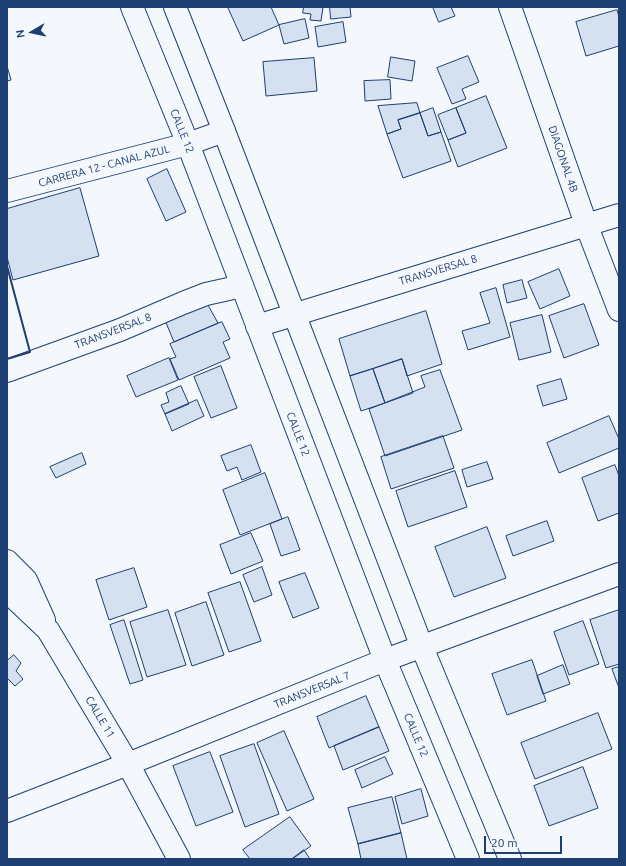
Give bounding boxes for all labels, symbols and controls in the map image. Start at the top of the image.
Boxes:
north arrow [12,12,52,52]
text: N [14,29,27,39]
street label: CALLE 12 [167,107,197,155]
street label: DIAGONAL 4B [545,124,581,194]
street label: CARRERA 12 - CANAL AZUL [37,142,171,190]
street label: TRANSVERSAL 8 [397,252,479,288]
street label: TRANSVERSAL 8 [73,310,153,352]
street label: CALLE 12 [284,410,312,458]
street label: TRANSVERSAL 7 [272,669,352,711]
street label: CALLE 11 [82,694,118,740]
street label: CALLE 12 [401,711,431,759]
scale bar [486,828,564,854]
text: 20 m [491,836,518,849]

